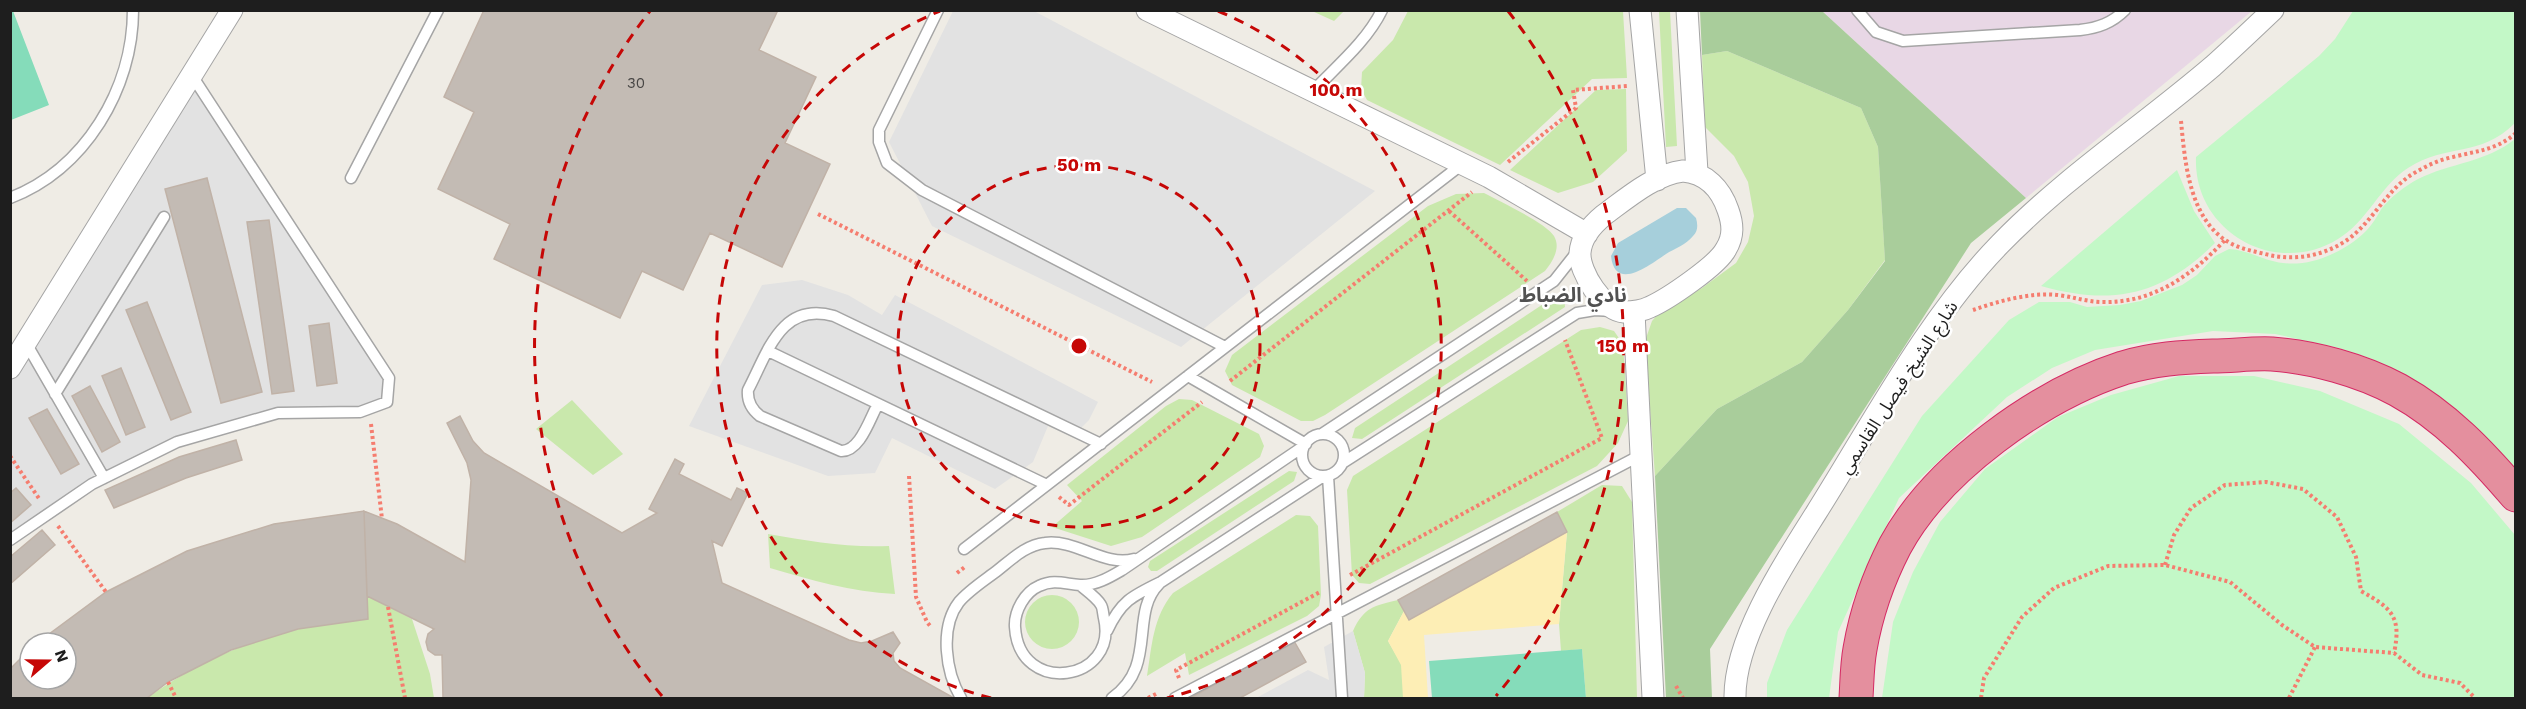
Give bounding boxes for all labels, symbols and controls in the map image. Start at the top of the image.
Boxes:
house number: 30 [627,74,645,92]
text: 100 m [1309,79,1363,100]
text: 50 m [1057,154,1101,175]
district label: نادي الضباط [1519,283,1627,312]
street label: شارع الشيخ فيصل القاسمي [1834,297,1965,480]
text: 150 m [1597,335,1649,356]
centre of rings [1069,336,1089,356]
north arrow [18,631,78,691]
text: N [51,647,73,665]

